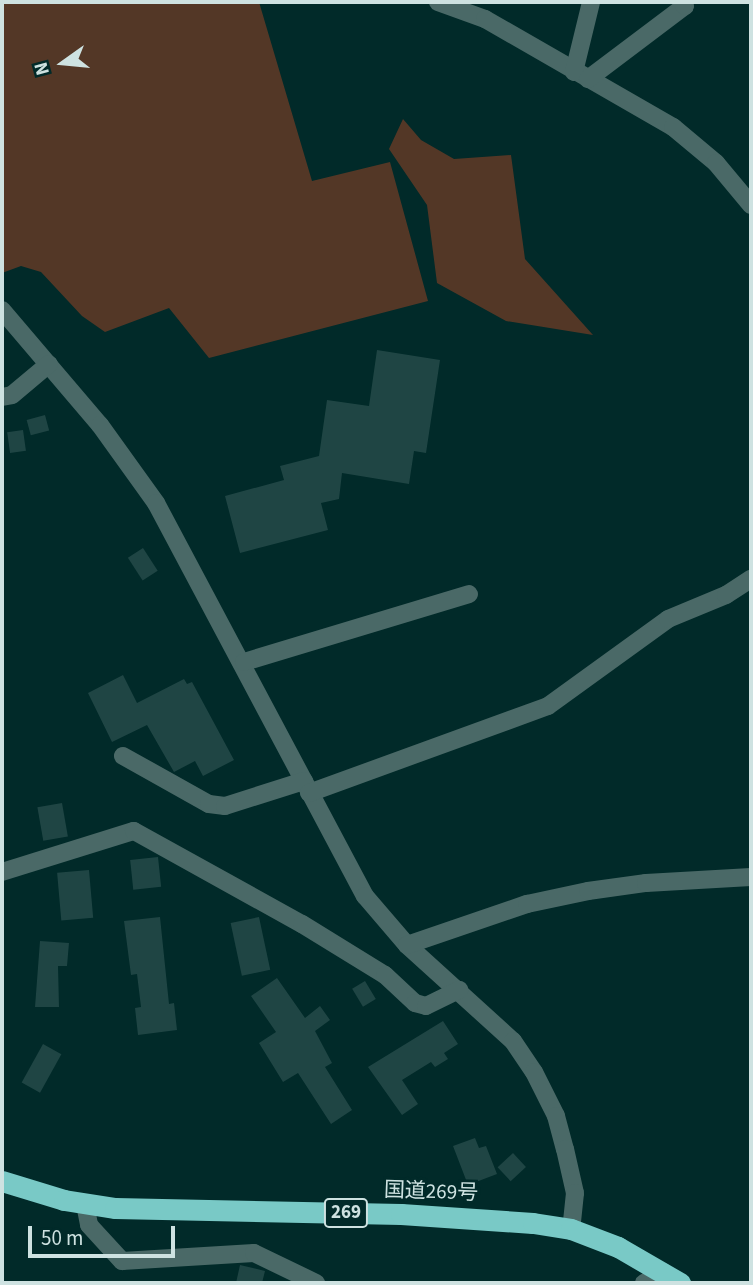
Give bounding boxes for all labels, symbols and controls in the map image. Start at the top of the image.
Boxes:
north arrow [28,28,98,98]
text: N [28,59,57,78]
street label: 国道269号 [383,1177,479,1205]
road number: 269 [323,1198,369,1228]
scale bar [32,1212,178,1256]
text: 50 m [41,1223,83,1253]

